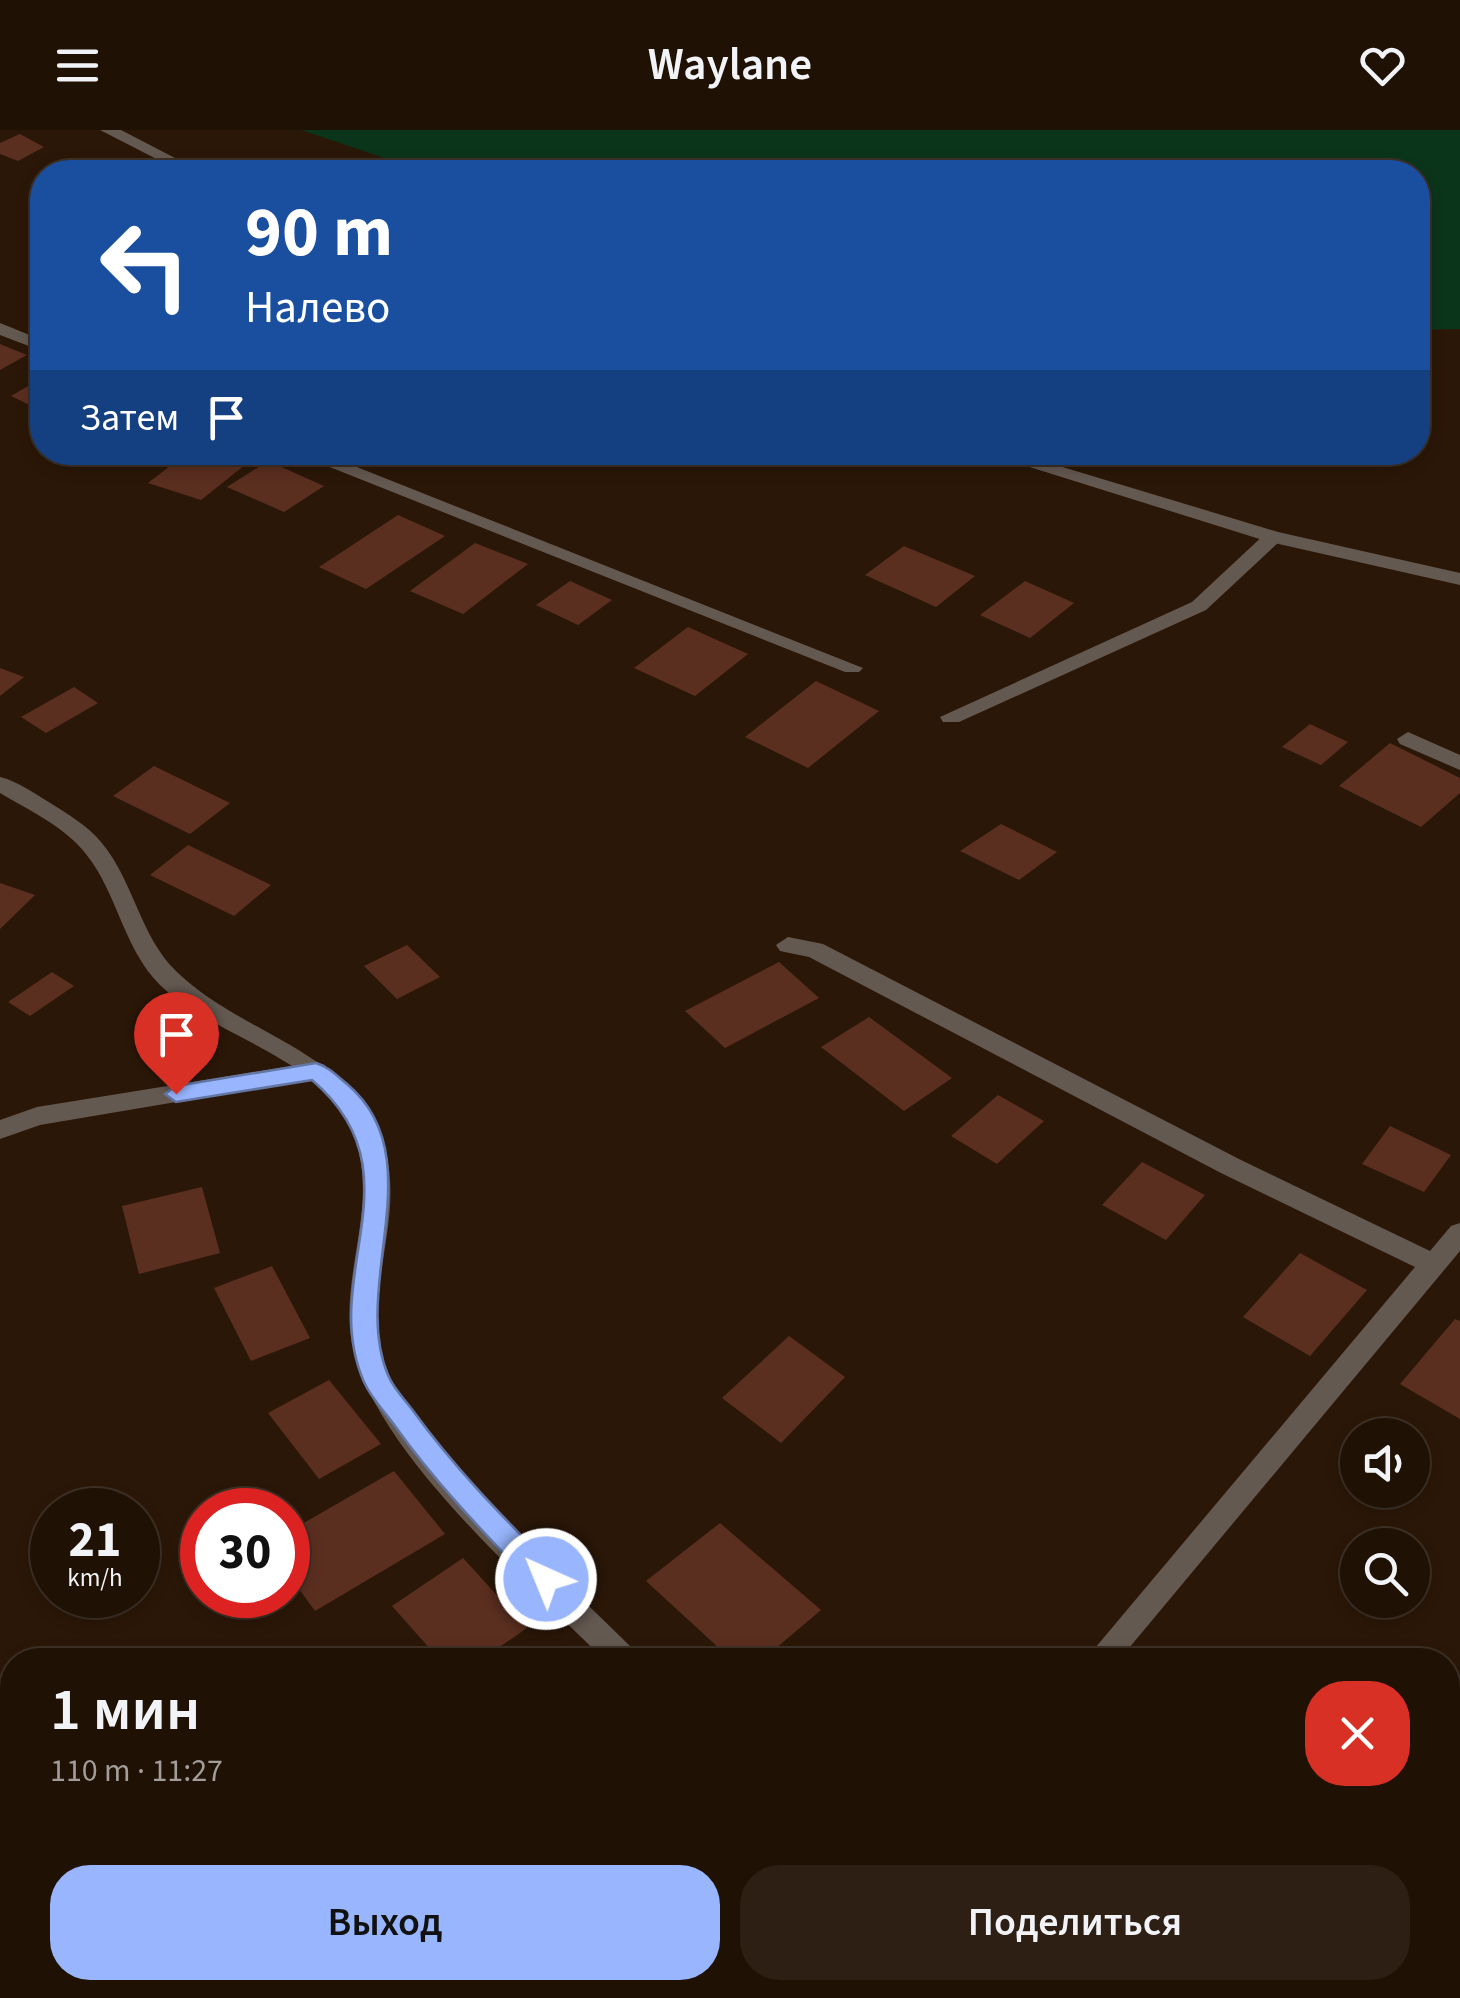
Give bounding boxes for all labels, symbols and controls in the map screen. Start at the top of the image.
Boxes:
text: Waylane [648,33,812,97]
icon: menu [50,38,105,93]
icon: heart [1355,38,1410,93]
text: 90 m [245,183,393,283]
icon: left [80,200,210,330]
text: Налево [245,276,391,340]
icon: arrive [199,390,254,445]
text: Затем [80,391,179,445]
pin [134,992,219,1095]
icon: arrive [149,1007,204,1062]
map controls [1340,1418,1430,1618]
button: sound [1340,1418,1430,1508]
speed limit sign: 30 [180,1488,310,1618]
text: 21 [69,1505,121,1576]
position arrow [494,1527,598,1631]
button: search [1340,1528,1430,1618]
text: km/h [67,1560,123,1596]
text: 1 мин [50,1668,200,1753]
button: close [1305,1681,1410,1786]
text: 110 m · 11:27 [50,1748,223,1794]
button: Выход [50,1865,720,1980]
button: Поделиться [740,1865,1410,1980]

